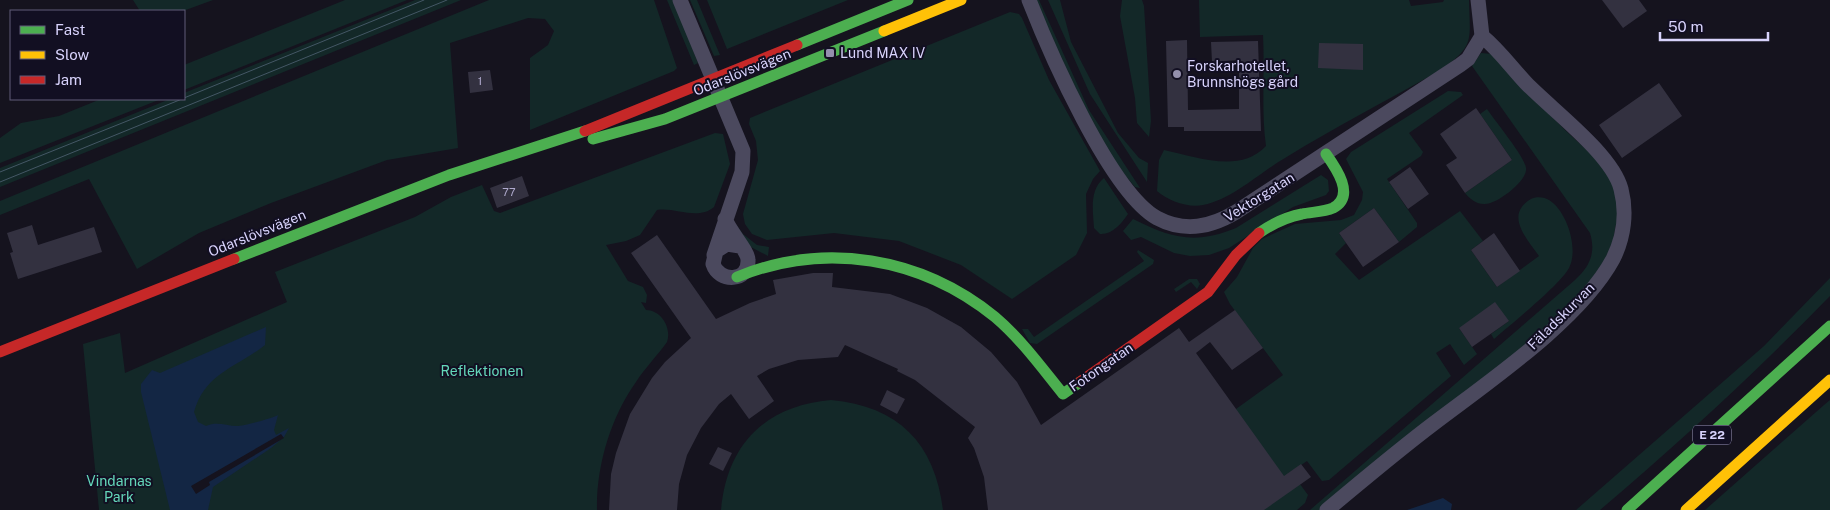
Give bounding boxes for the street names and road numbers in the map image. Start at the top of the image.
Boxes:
street label: Odarslövsvägen [691,45,793,99]
street label: Vektorgatan [1221,169,1297,225]
street label: Odarslövsvägen [206,206,308,260]
street label: Fäladskurvan [1524,279,1598,353]
street label: Fotongatan [1066,339,1136,395]
road number: E 22 [1693,426,1731,444]

